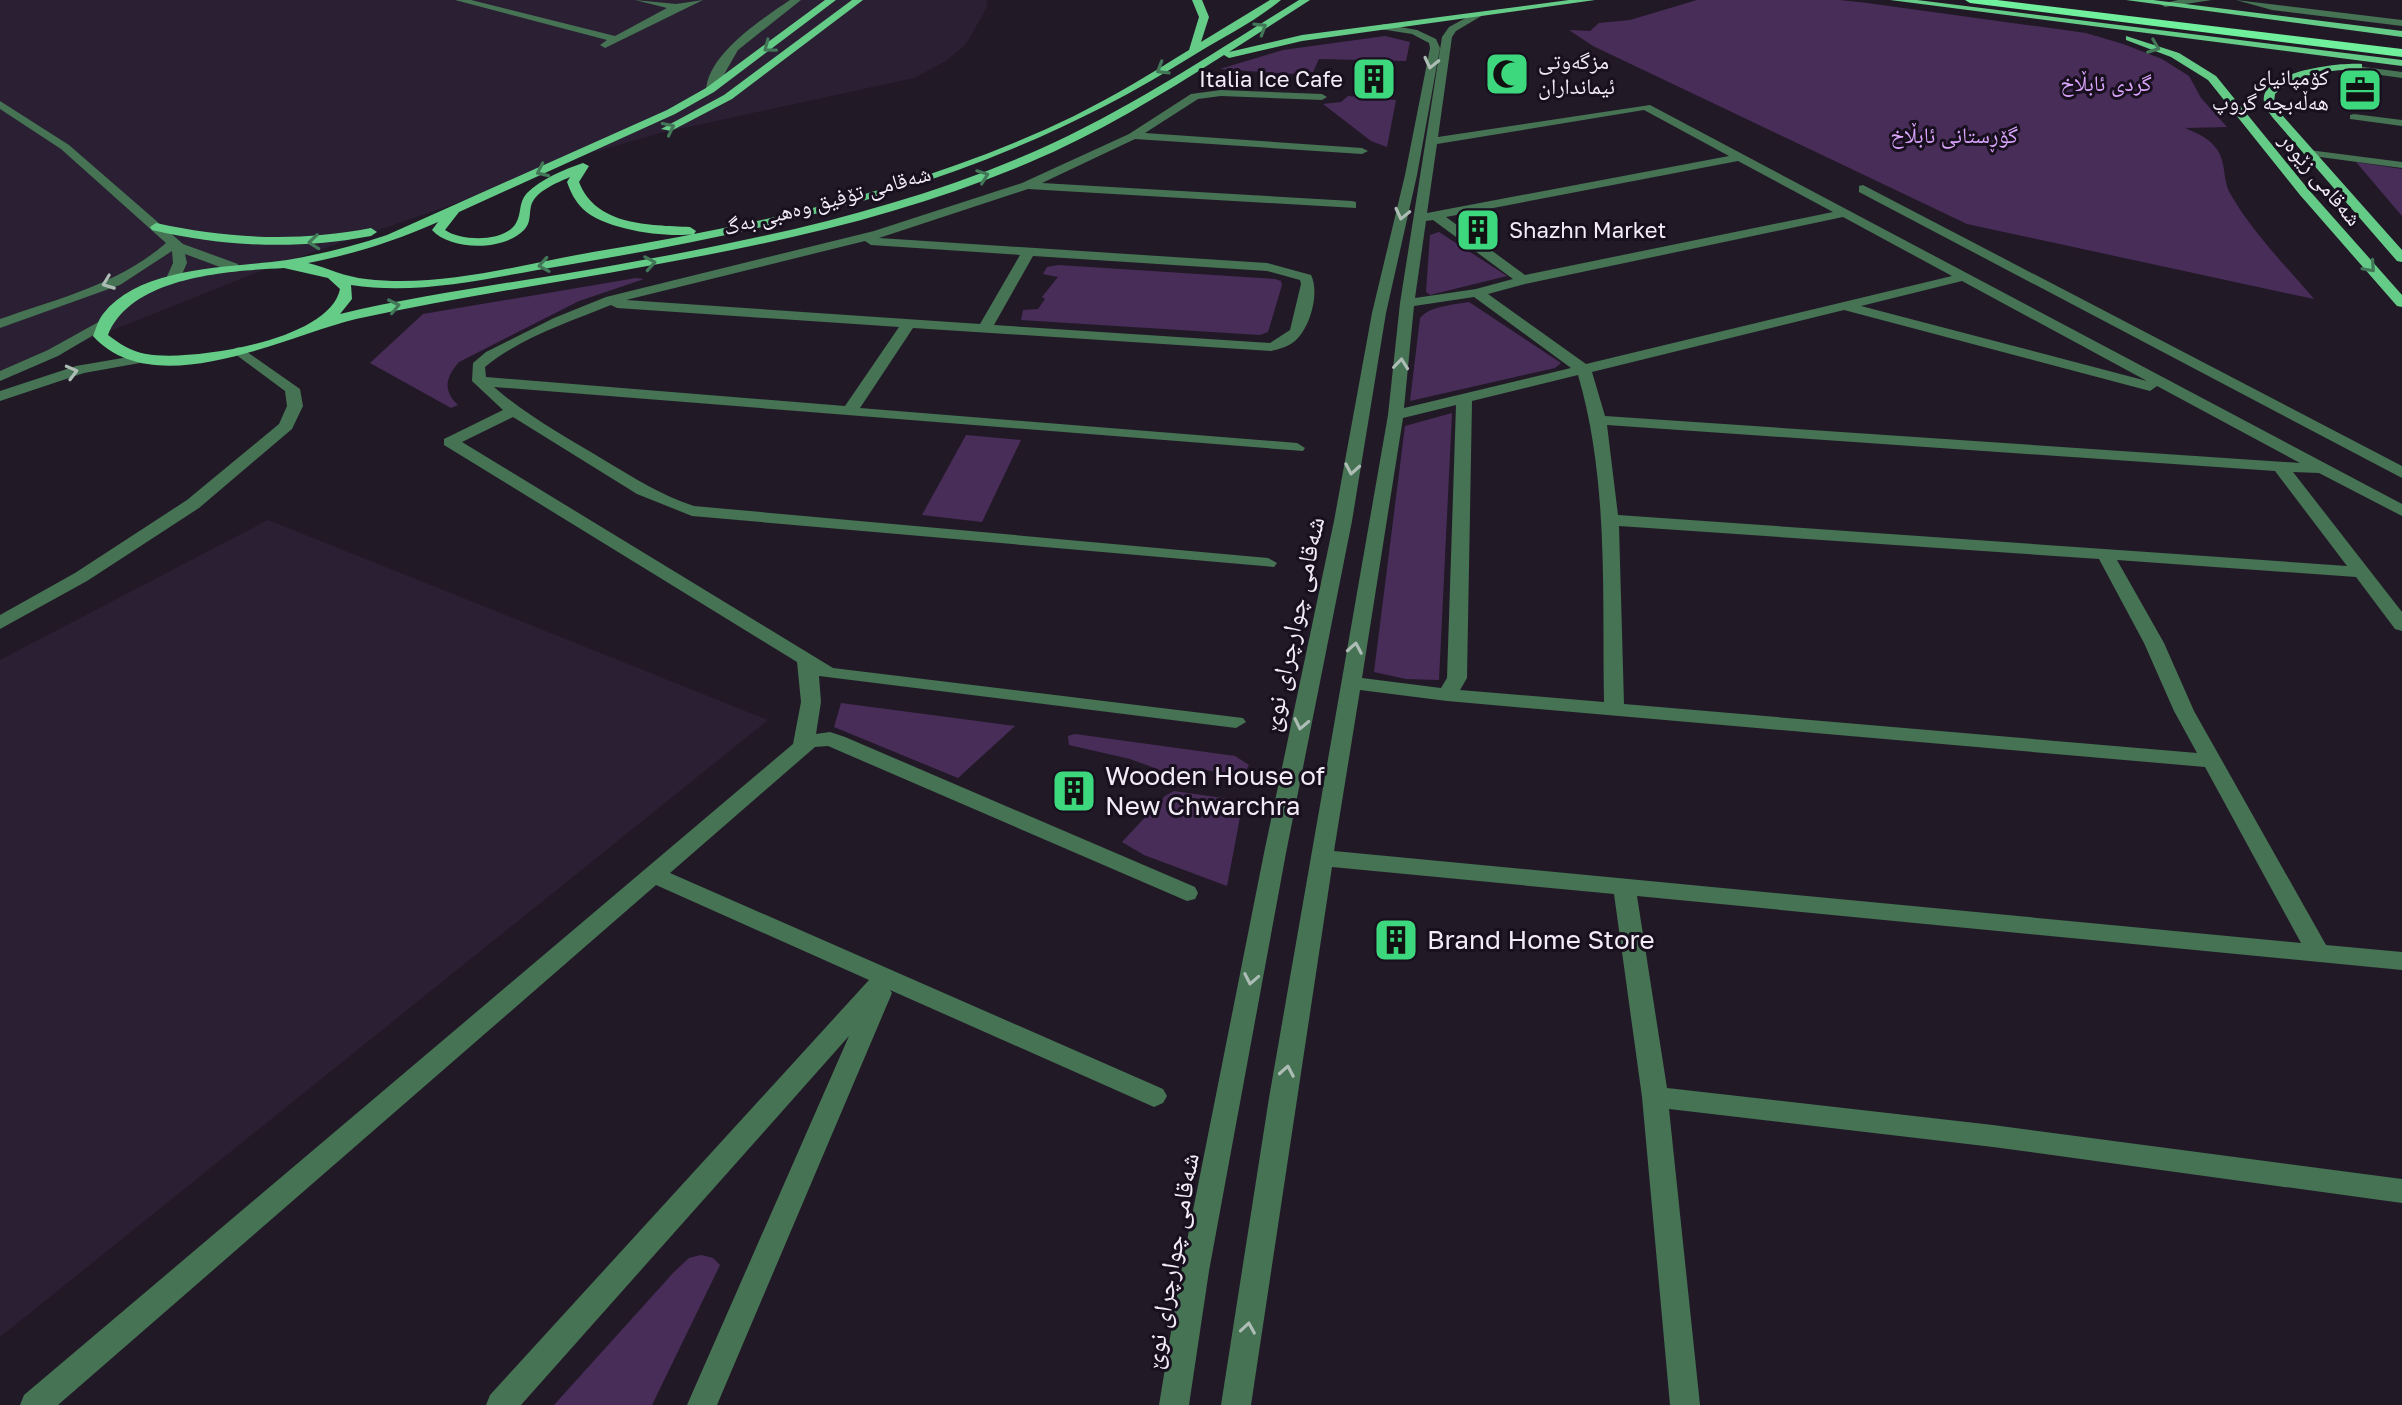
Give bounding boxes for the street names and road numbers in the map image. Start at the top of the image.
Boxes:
street label: شەقامی زێوەر [2273,126,2368,232]
street label: شەقامی تۆفیق وەهبی بەگ [720,159,934,241]
street label: شەقامی چوارچرای نوێ [1255,514,1331,734]
street label: شەقامی چوارچرای نوێ [1136,1151,1206,1371]

